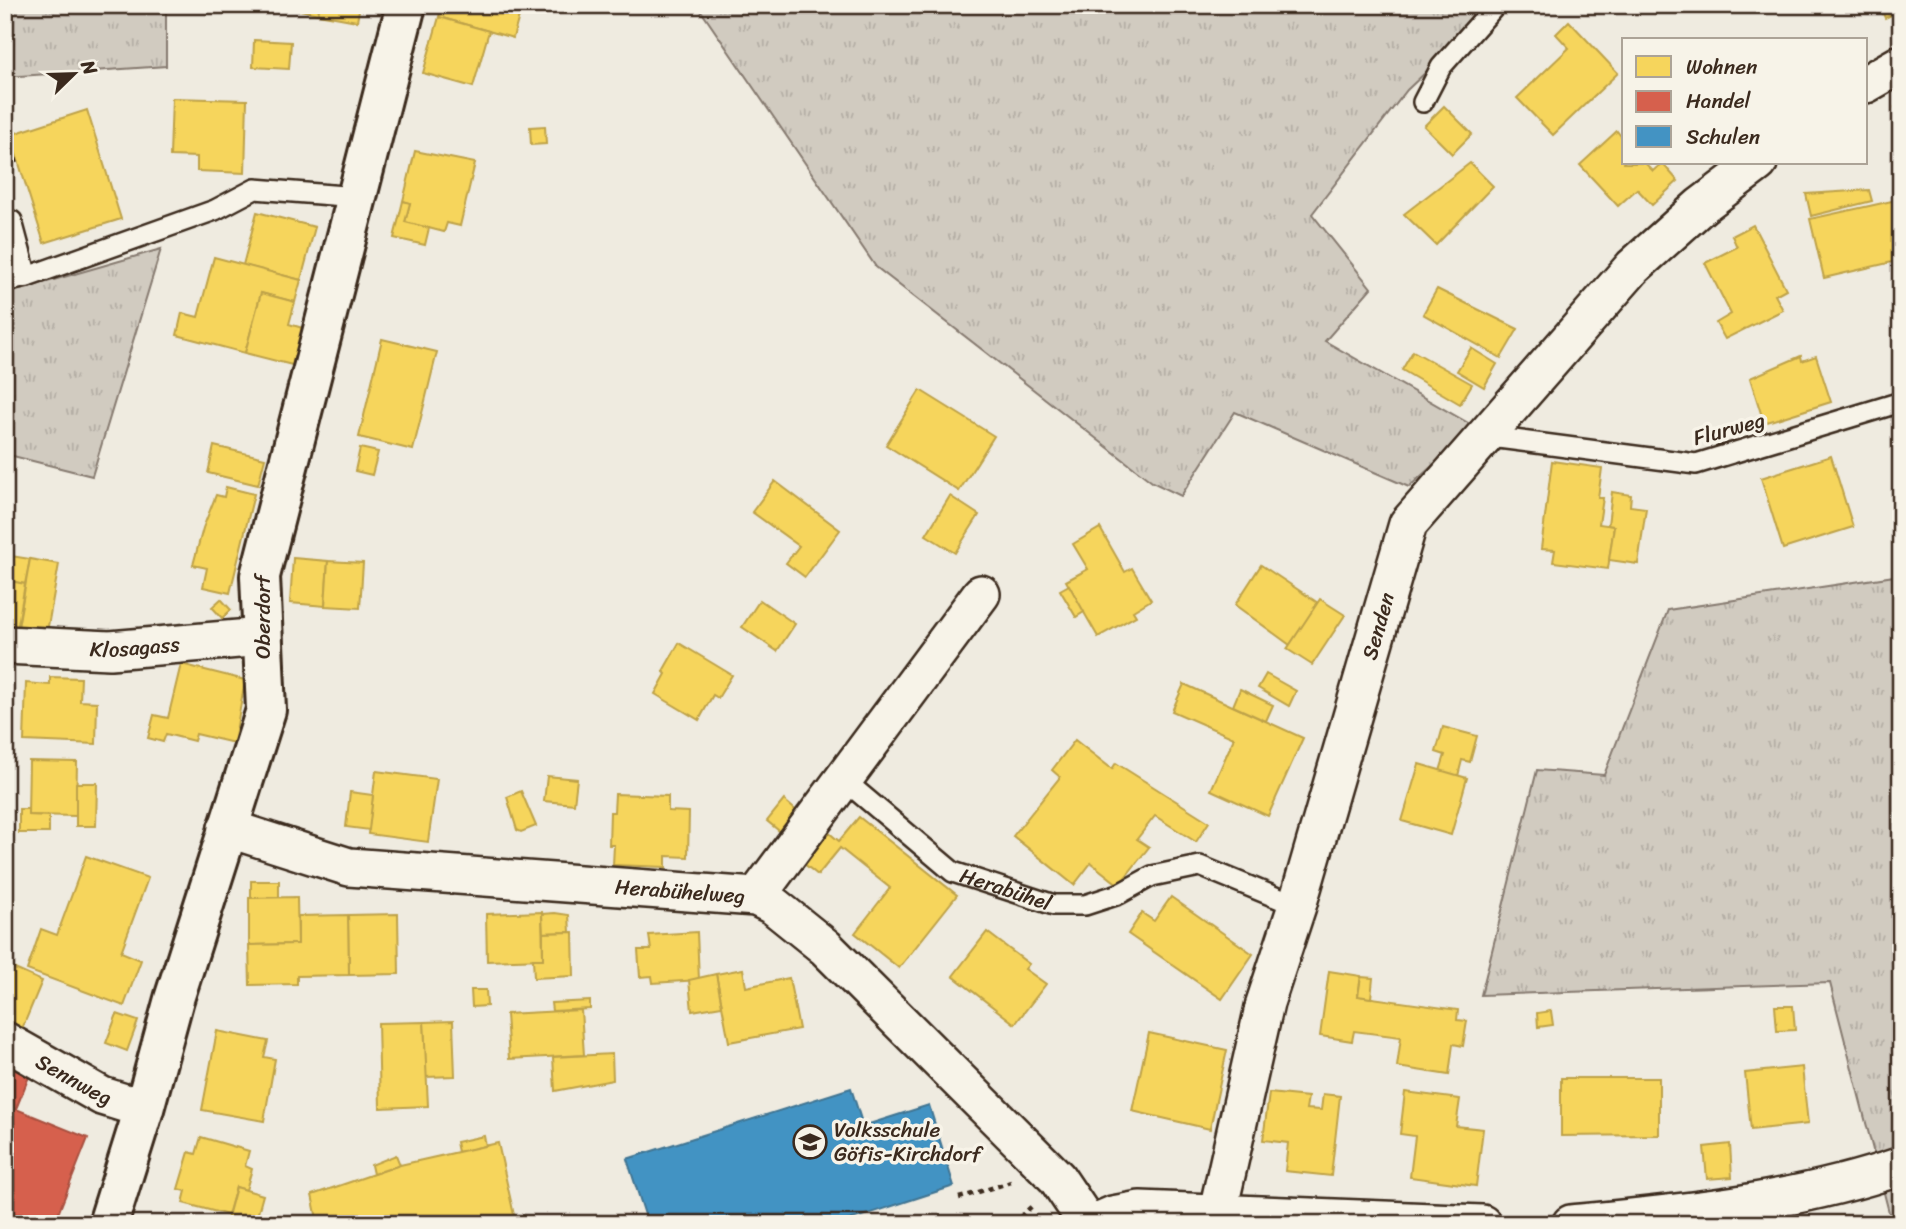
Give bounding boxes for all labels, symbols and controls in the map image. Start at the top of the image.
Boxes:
north arrow [38,38,108,108]
legend [1622,38,1868,164]
text: Wohnen [1686,48,1757,86]
text: N [71,54,107,81]
text: Handel [1686,82,1752,120]
text: Schulen [1686,118,1760,156]
street label: Flurweg [1689,401,1770,457]
street label: Oberdorf [244,572,282,659]
street label: Senden [1351,588,1406,664]
street label: Klosagass [89,625,182,669]
street label: Herabühel [955,856,1057,922]
street label: Herabühelweg [614,868,746,915]
street label: Sennweg [28,1043,116,1117]
place label: Volksschule Göfis-Kirchdorf [834,1111,984,1173]
school or university icon: Volksschule Göfis-Kirchdorf [791,1123,829,1161]

